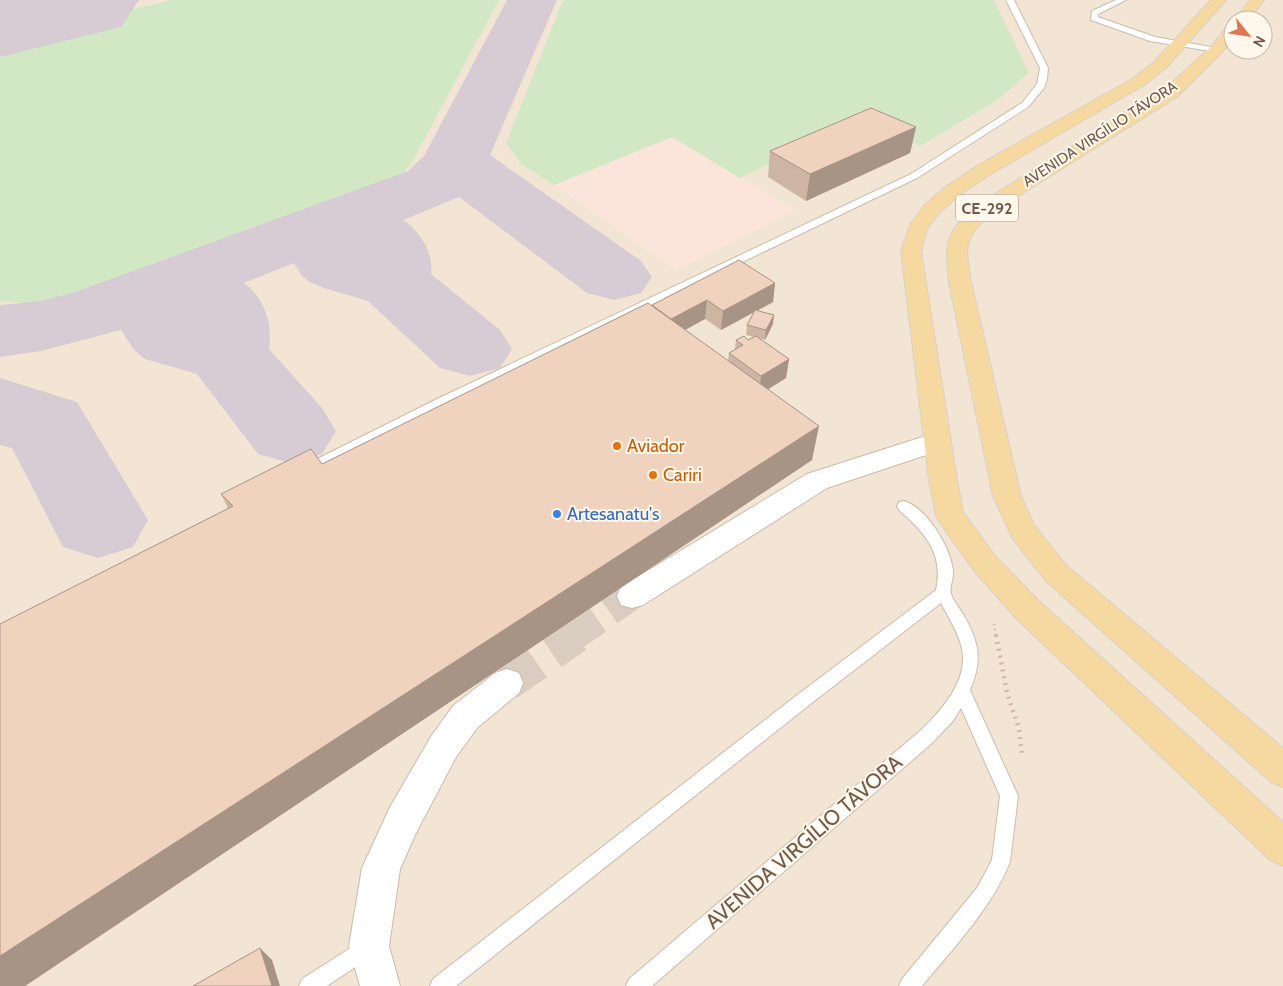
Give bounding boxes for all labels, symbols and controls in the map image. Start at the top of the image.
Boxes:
north arrow [1223,10,1273,60]
text: N [1249,33,1270,50]
street label: AVENIDA VIRGÍLIO TÁVORA [1019,76,1181,191]
road number: CE-292 [956,194,1018,222]
place label: Aviador [627,435,685,457]
marker: Aviador [611,440,623,452]
place label: Cariri [663,464,702,486]
marker: Cariri [647,469,659,481]
place label: Artesanatu's [567,503,659,525]
marker: Artesanatu's [551,508,563,520]
street label: AVENIDA VIRGÍLIO TÁVORA [700,749,907,934]

